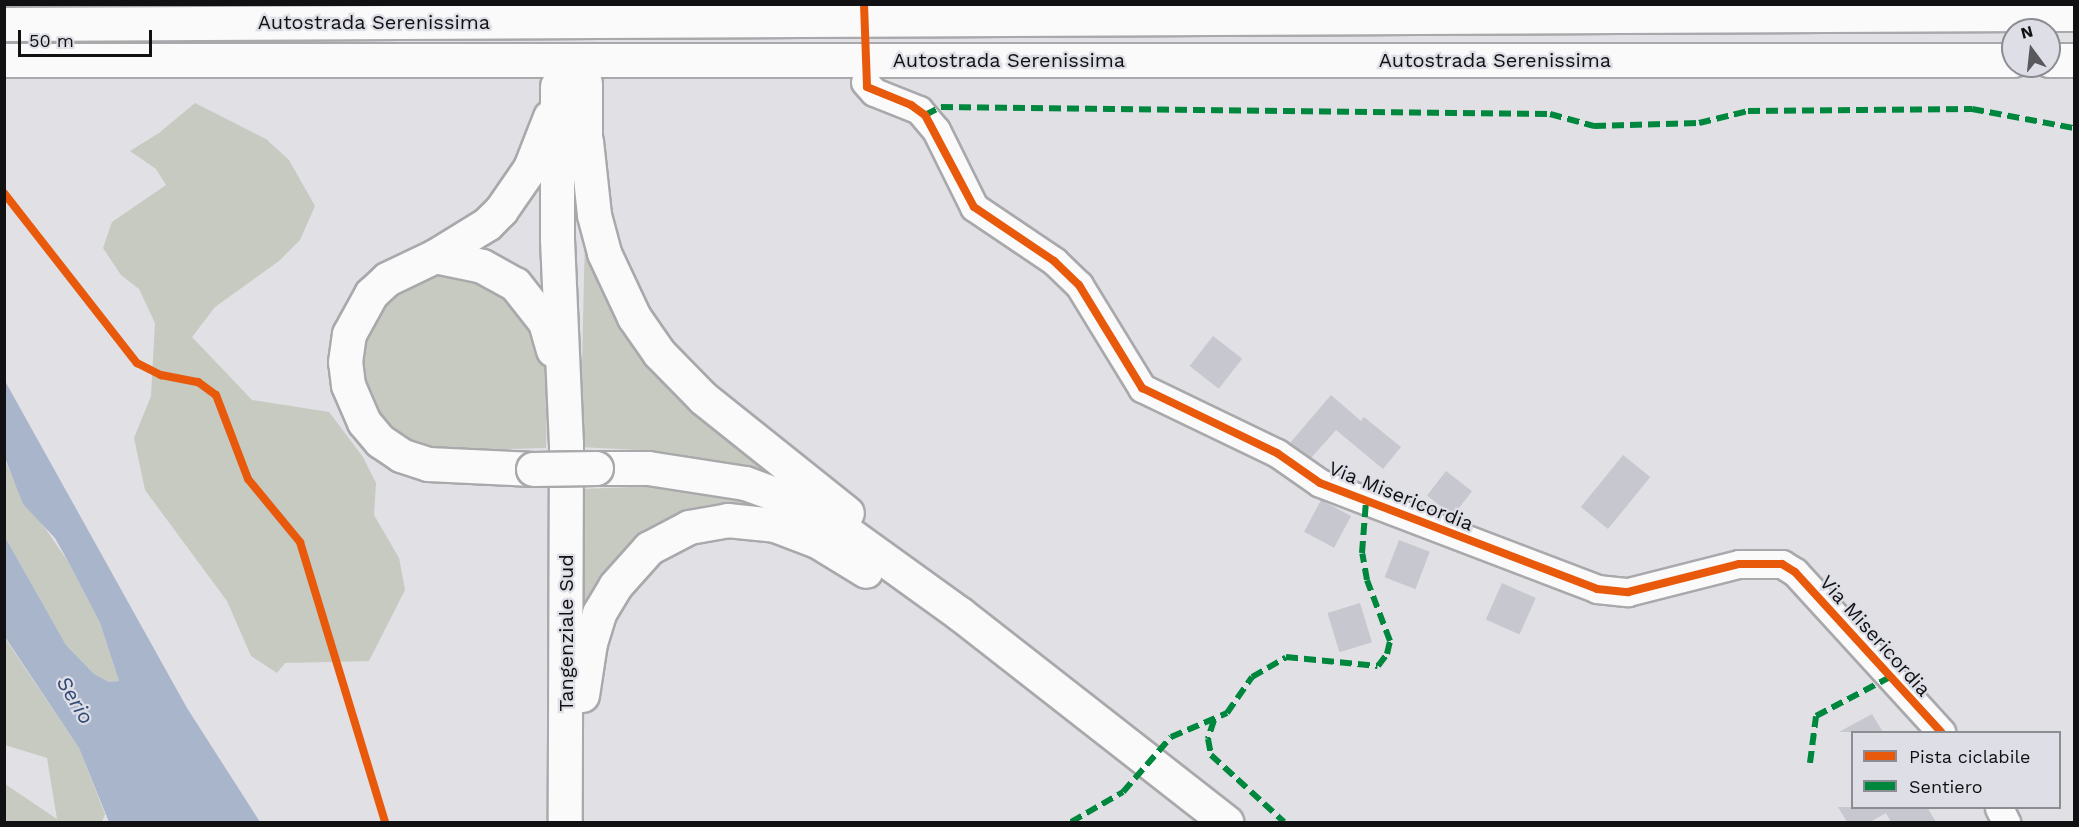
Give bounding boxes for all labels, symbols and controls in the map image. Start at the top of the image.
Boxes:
street label: Autostrada Serenissima [258,10,490,34]
scale bar [21,18,154,56]
north arrow [2001,18,2061,78]
text: N [2019,21,2035,43]
text: 50 m [29,30,74,51]
street label: Autostrada Serenissima [893,48,1125,72]
street label: Autostrada Serenissima [1379,48,1611,72]
street label: Via Misericordia [1325,456,1477,536]
street label: Tangenziale Sud [554,554,578,712]
street label: Via Misericordia [1814,571,1936,701]
water label: Serio [51,671,99,729]
legend [1851,731,2061,809]
text: Pista ciclabile [1909,746,2030,767]
text: Sentiero [1909,776,1983,797]

